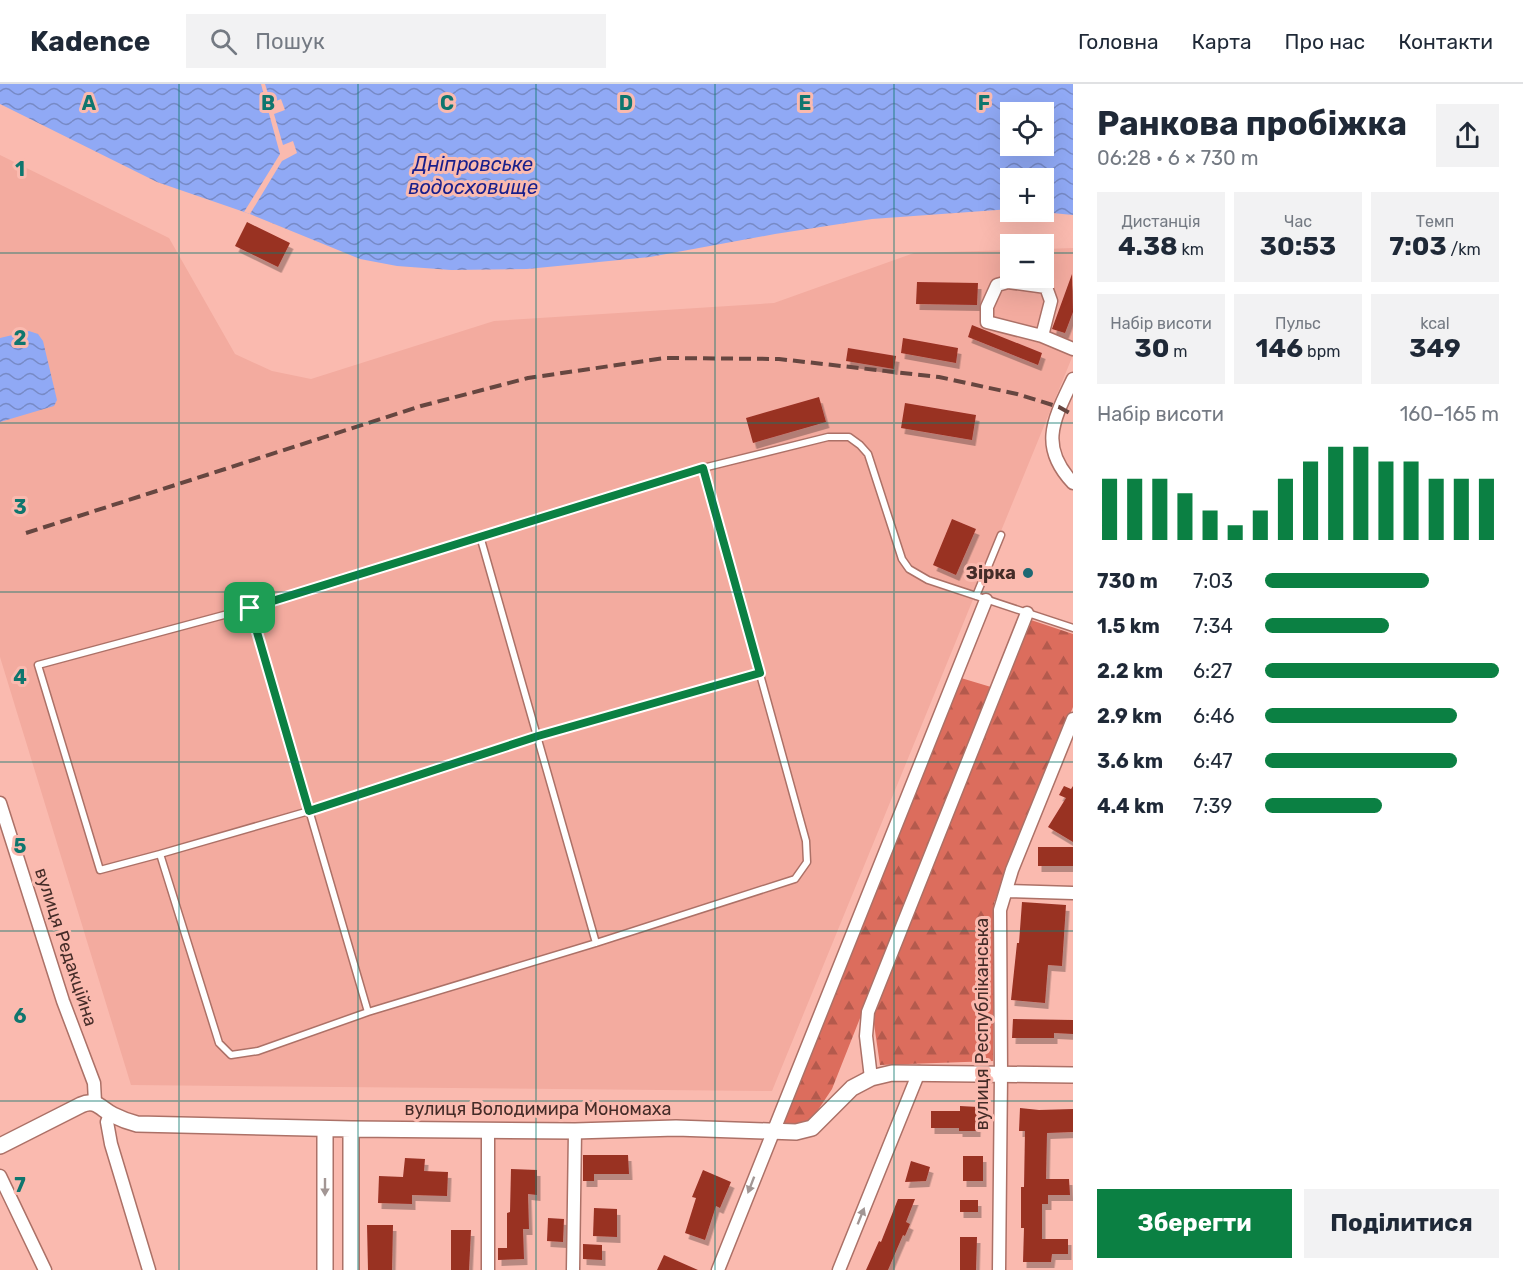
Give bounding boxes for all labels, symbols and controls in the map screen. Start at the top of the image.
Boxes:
search box [186,14,606,68]
text: Kadence [30,25,150,58]
icon: search [207,25,240,58]
text: Пошук [255,28,325,55]
text: Головна [1078,29,1159,54]
text: Карта [1192,29,1252,54]
text: Про нас [1285,29,1365,54]
text: Контакти [1398,29,1493,54]
text: A [82,91,97,115]
text: B [261,91,275,115]
text: C [440,91,454,115]
text: D [619,91,633,115]
text: E [799,91,811,115]
text: F [978,91,990,115]
map controls [1000,102,1054,288]
button: locate [1000,102,1054,156]
text: Ранкова пробіжка [1097,104,1407,143]
button: share [1436,104,1499,167]
text: 06:28 · 6 × 730 m [1097,146,1258,170]
water label: Дніпровське водосховище [408,152,538,199]
text: 1 [15,157,25,181]
button: + [1000,168,1054,222]
text: Дистанція [1121,212,1201,231]
text: Час [1284,212,1312,231]
text: Темп [1416,212,1454,231]
text: 4.38 [1118,231,1178,262]
text: 30:53 [1260,231,1336,262]
text: 7:03 [1389,231,1447,262]
button: − [1000,234,1054,288]
text: km [1178,240,1204,259]
text: /km [1447,240,1481,259]
text: Набір висоти [1110,314,1212,333]
text: Пульс [1275,314,1321,333]
text: kcal [1420,314,1450,333]
text: 2 [14,326,27,350]
text: 30 [1135,333,1169,364]
text: 146 [1256,333,1303,364]
text: 349 [1409,333,1461,364]
text: m [1169,342,1187,361]
text: bpm [1303,342,1340,361]
text: Набір висоти [1097,402,1224,426]
text: 160–165 m [1400,402,1499,426]
text: 3 [13,495,27,519]
place label: Зірка [966,562,1016,584]
marker: Зірка [1021,566,1035,580]
text: 730 m [1097,569,1158,593]
text: 7:03 [1193,569,1233,593]
pin [224,582,275,633]
icon: arrive [233,591,266,624]
text: 1.5 km [1097,614,1160,638]
text: 7:34 [1193,614,1233,638]
text: 2.2 km [1097,659,1163,683]
text: 6:27 [1193,659,1232,683]
text: 4 [13,665,27,689]
text: 2.9 km [1097,704,1162,728]
text: 6:46 [1193,704,1235,728]
text: 3.6 km [1097,749,1163,773]
text: 6:47 [1193,749,1233,773]
text: 4.4 km [1097,794,1164,818]
text: 7:39 [1193,794,1232,818]
text: 5 [14,834,27,858]
street label: вулиця Редакційна [30,865,102,1029]
street label: вулиця Республіканська [971,918,993,1130]
text: 6 [13,1004,27,1028]
street label: вулиця Володимира Мономаха [405,1098,671,1120]
text: 7 [14,1173,26,1197]
one-way arrow [746,1176,756,1194]
one-way arrow [320,1178,330,1197]
button: Зберегти [1097,1189,1292,1258]
button: Поділитися [1304,1189,1499,1258]
one-way arrow [857,1207,866,1225]

